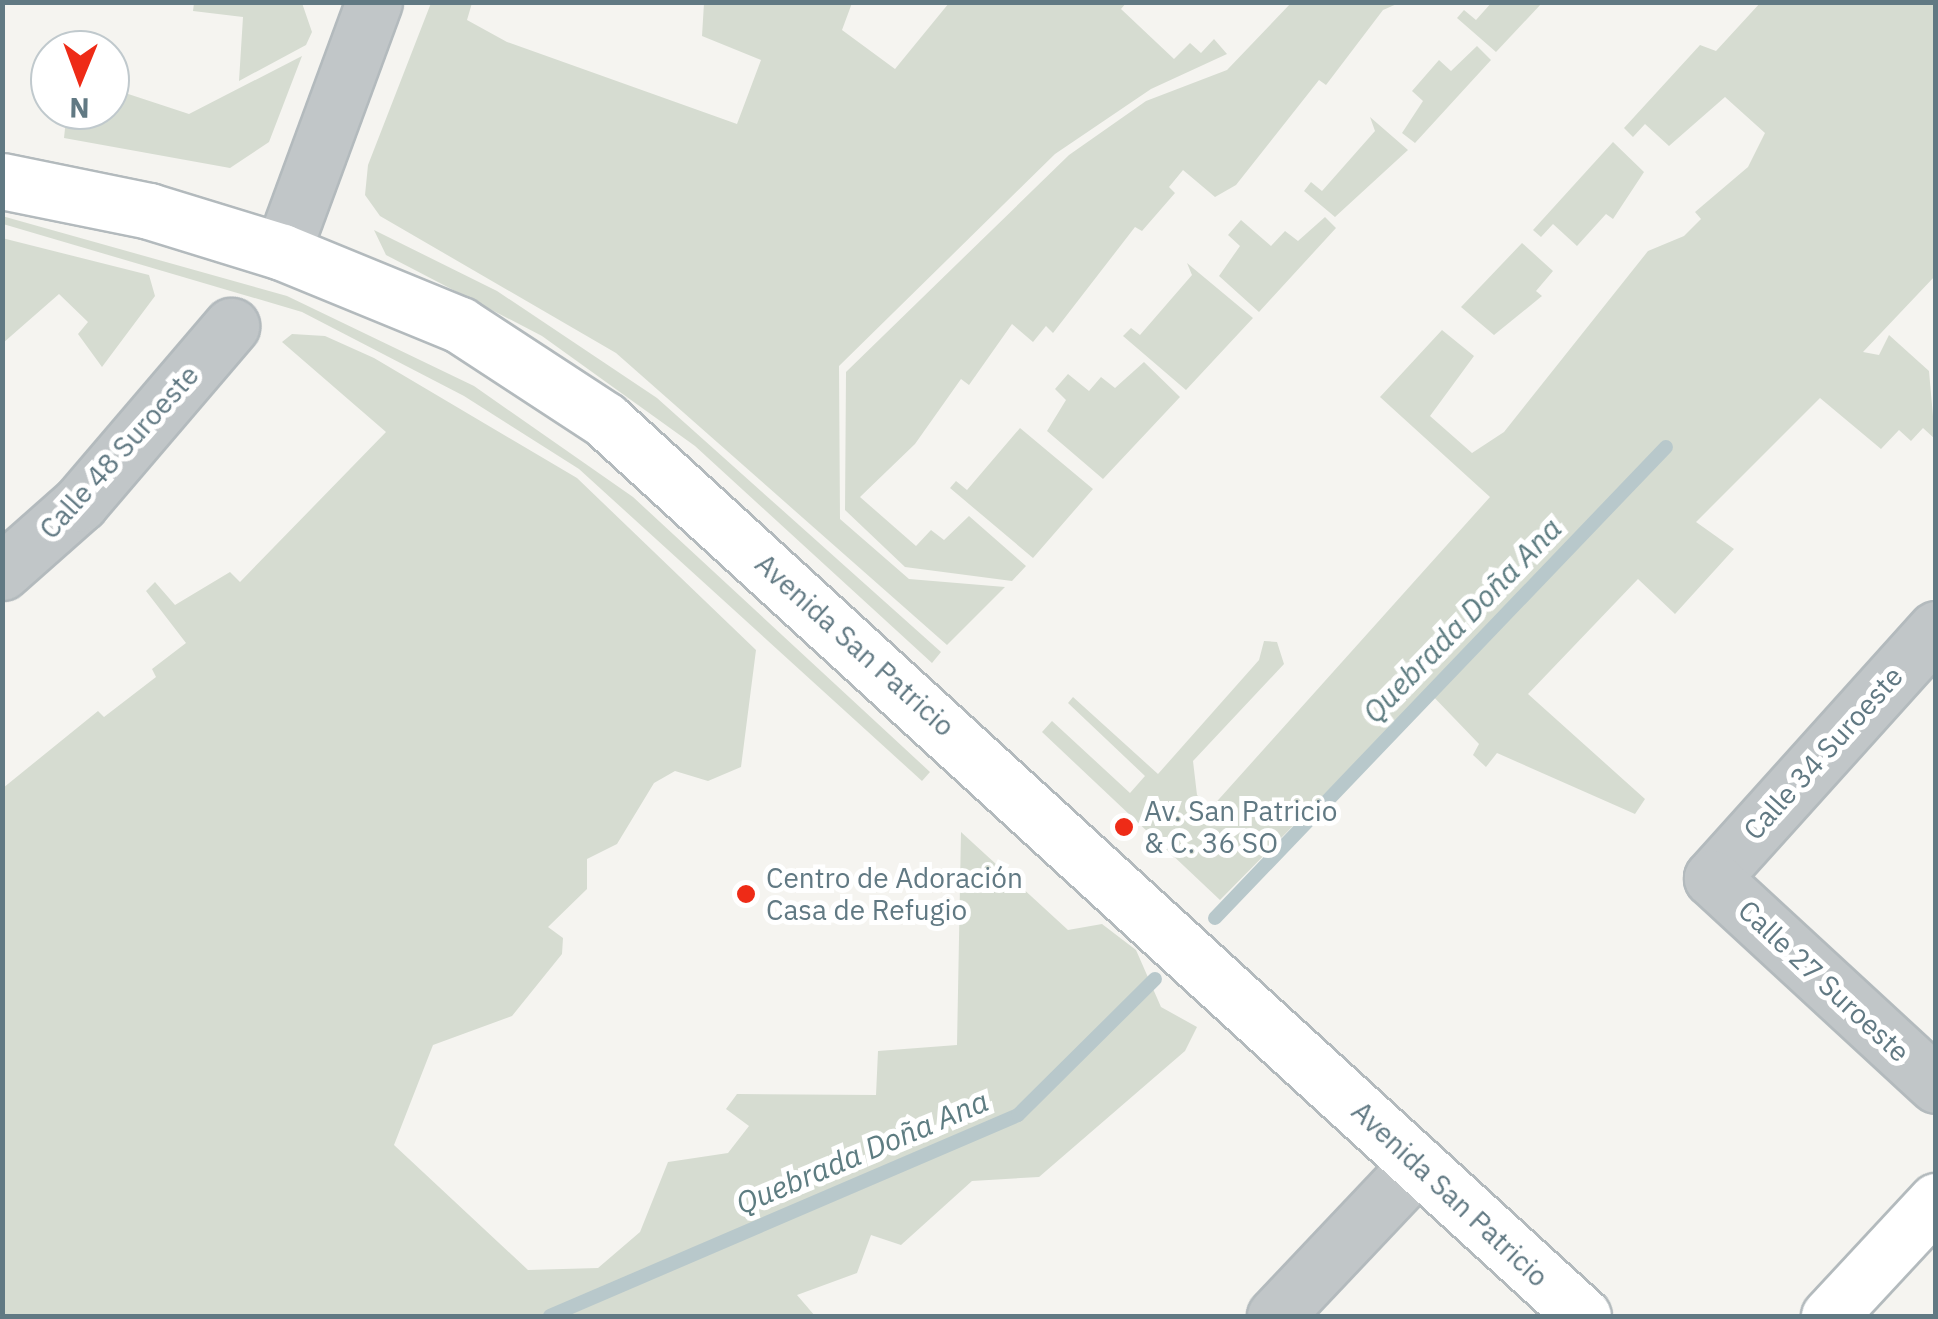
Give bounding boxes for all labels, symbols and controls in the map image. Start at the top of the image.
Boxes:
north arrow [30,30,130,130]
text: N [69,90,90,127]
street label: Calle 48 Suroeste [32,358,206,546]
water label: Quebrada Doña Ana [1355,510,1569,730]
street label: Avenida San Patricio [749,547,961,743]
street label: Calle 34 Suroeste [1736,659,1910,847]
place label: Av. San Patricio & C. 36 SO [1144,794,1337,860]
marker: Av. San Patricio & C. 36 SO [1113,816,1135,838]
place label: Centro de Adoración Casa de Refugio [766,861,1023,927]
marker: Centro de Adoración Casa de Refugio [735,883,757,905]
street label: Calle 27 Suroeste [1732,893,1916,1069]
water label: Quebrada Doña Ana [730,1083,994,1221]
street label: Avenida San Patricio [1345,1094,1555,1294]

